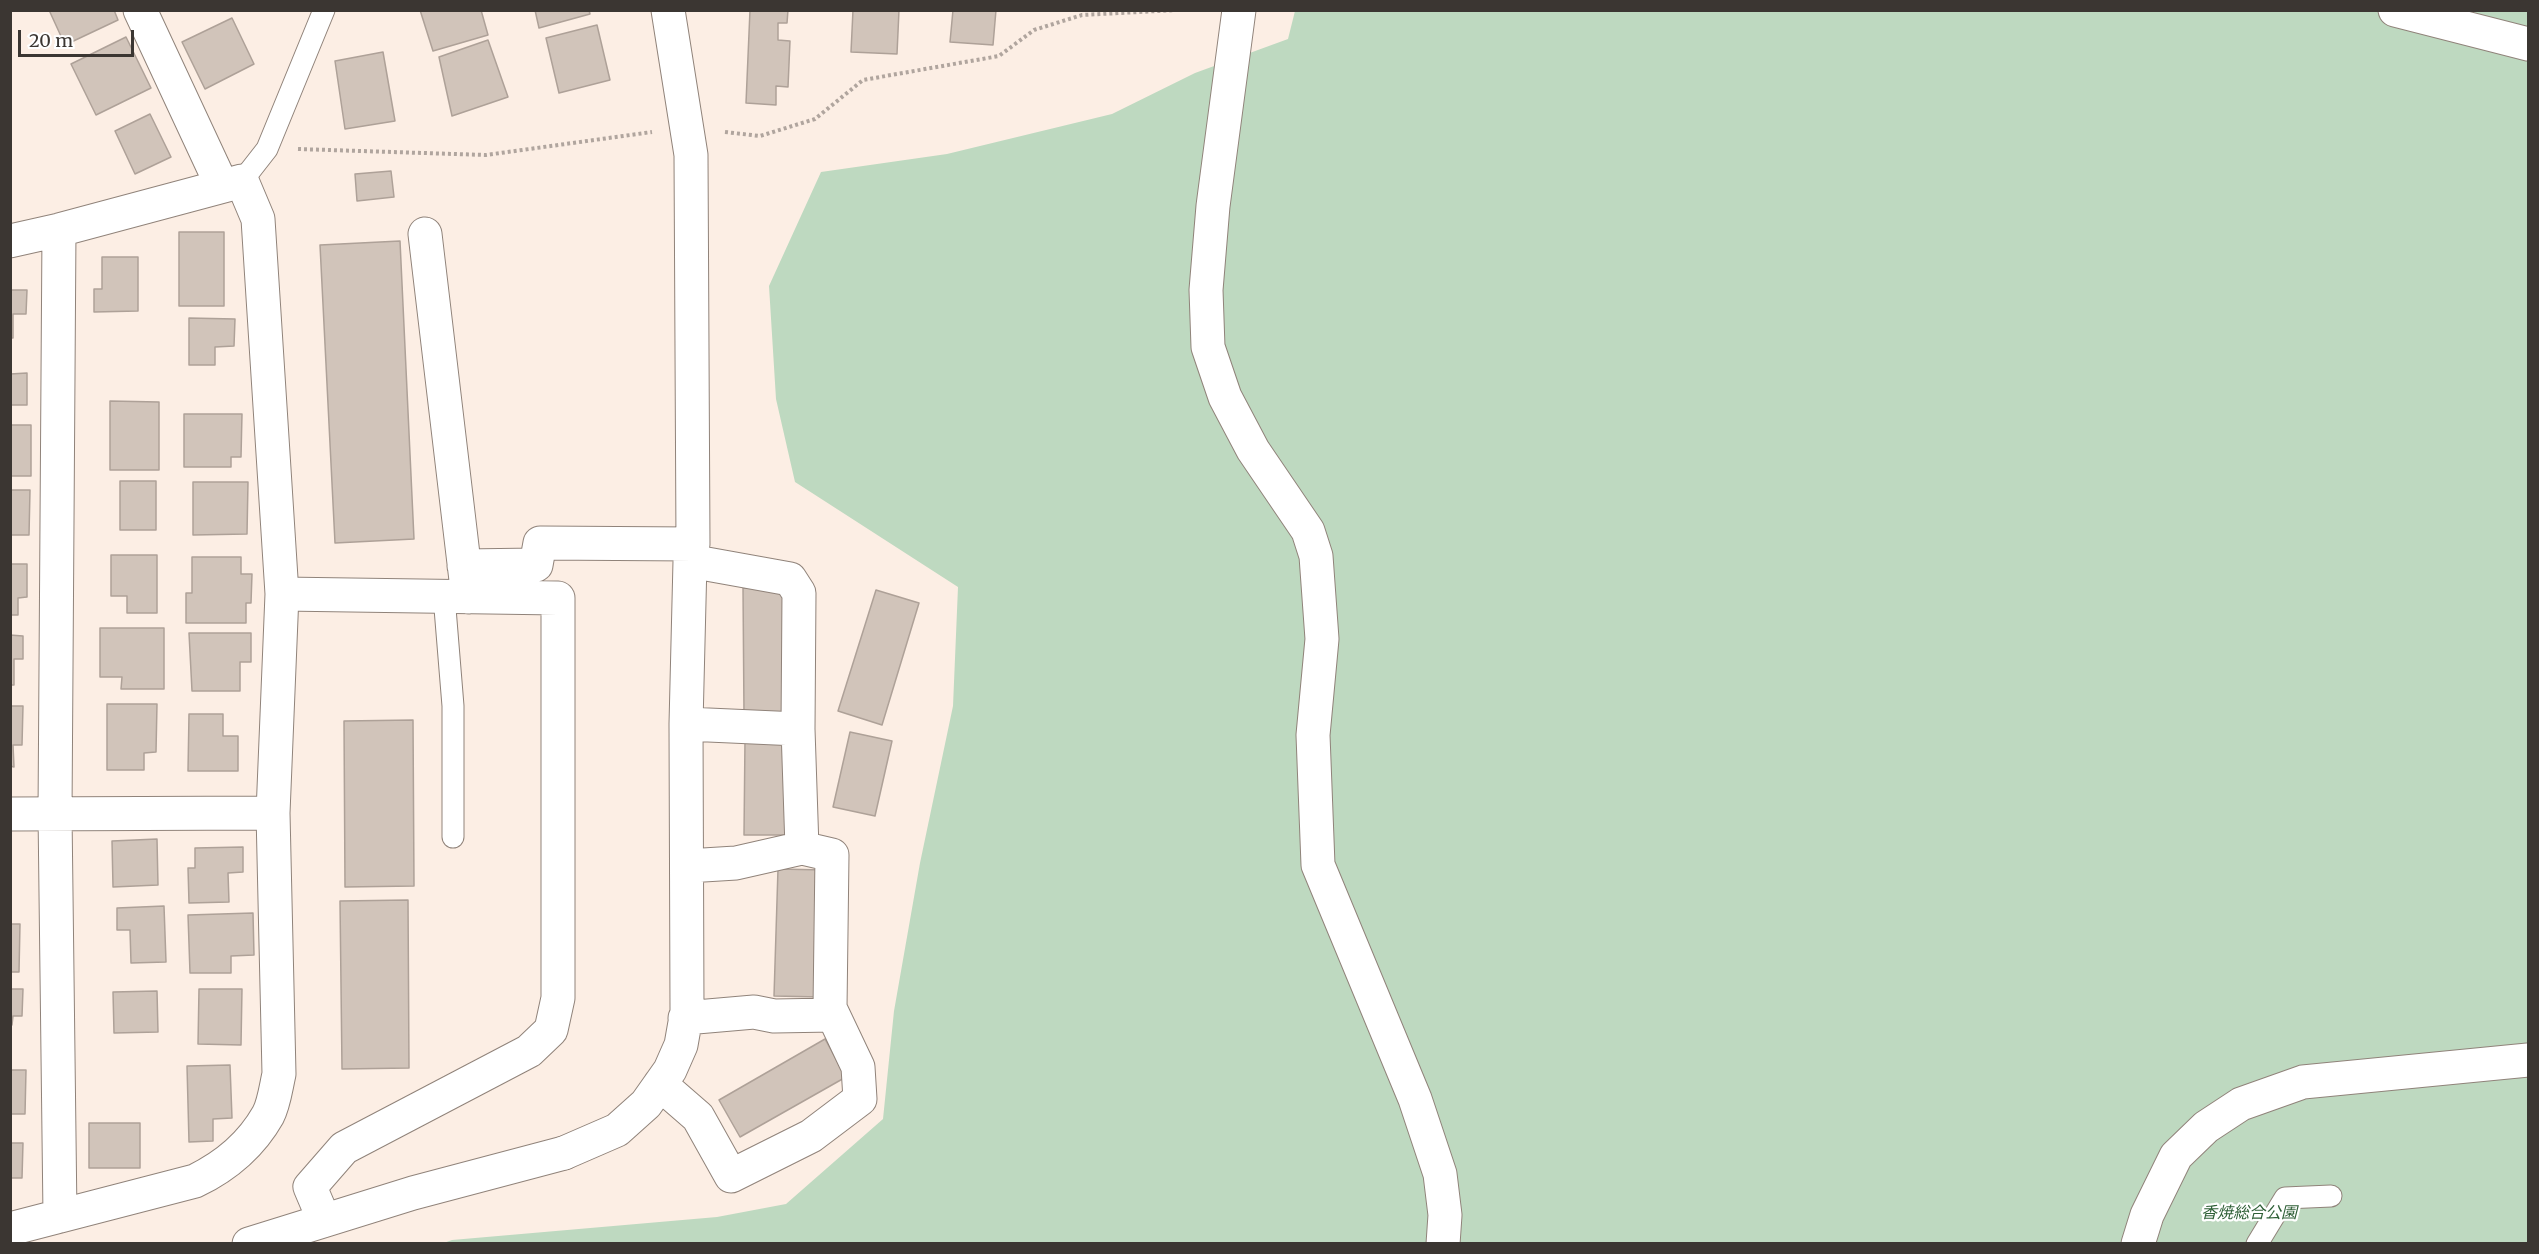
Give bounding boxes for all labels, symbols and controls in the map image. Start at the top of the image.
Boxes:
scale bar [21,18,136,56]
text: 20 m [29,29,73,52]
park label: 香焼総合公園 [2201,1203,2297,1223]

